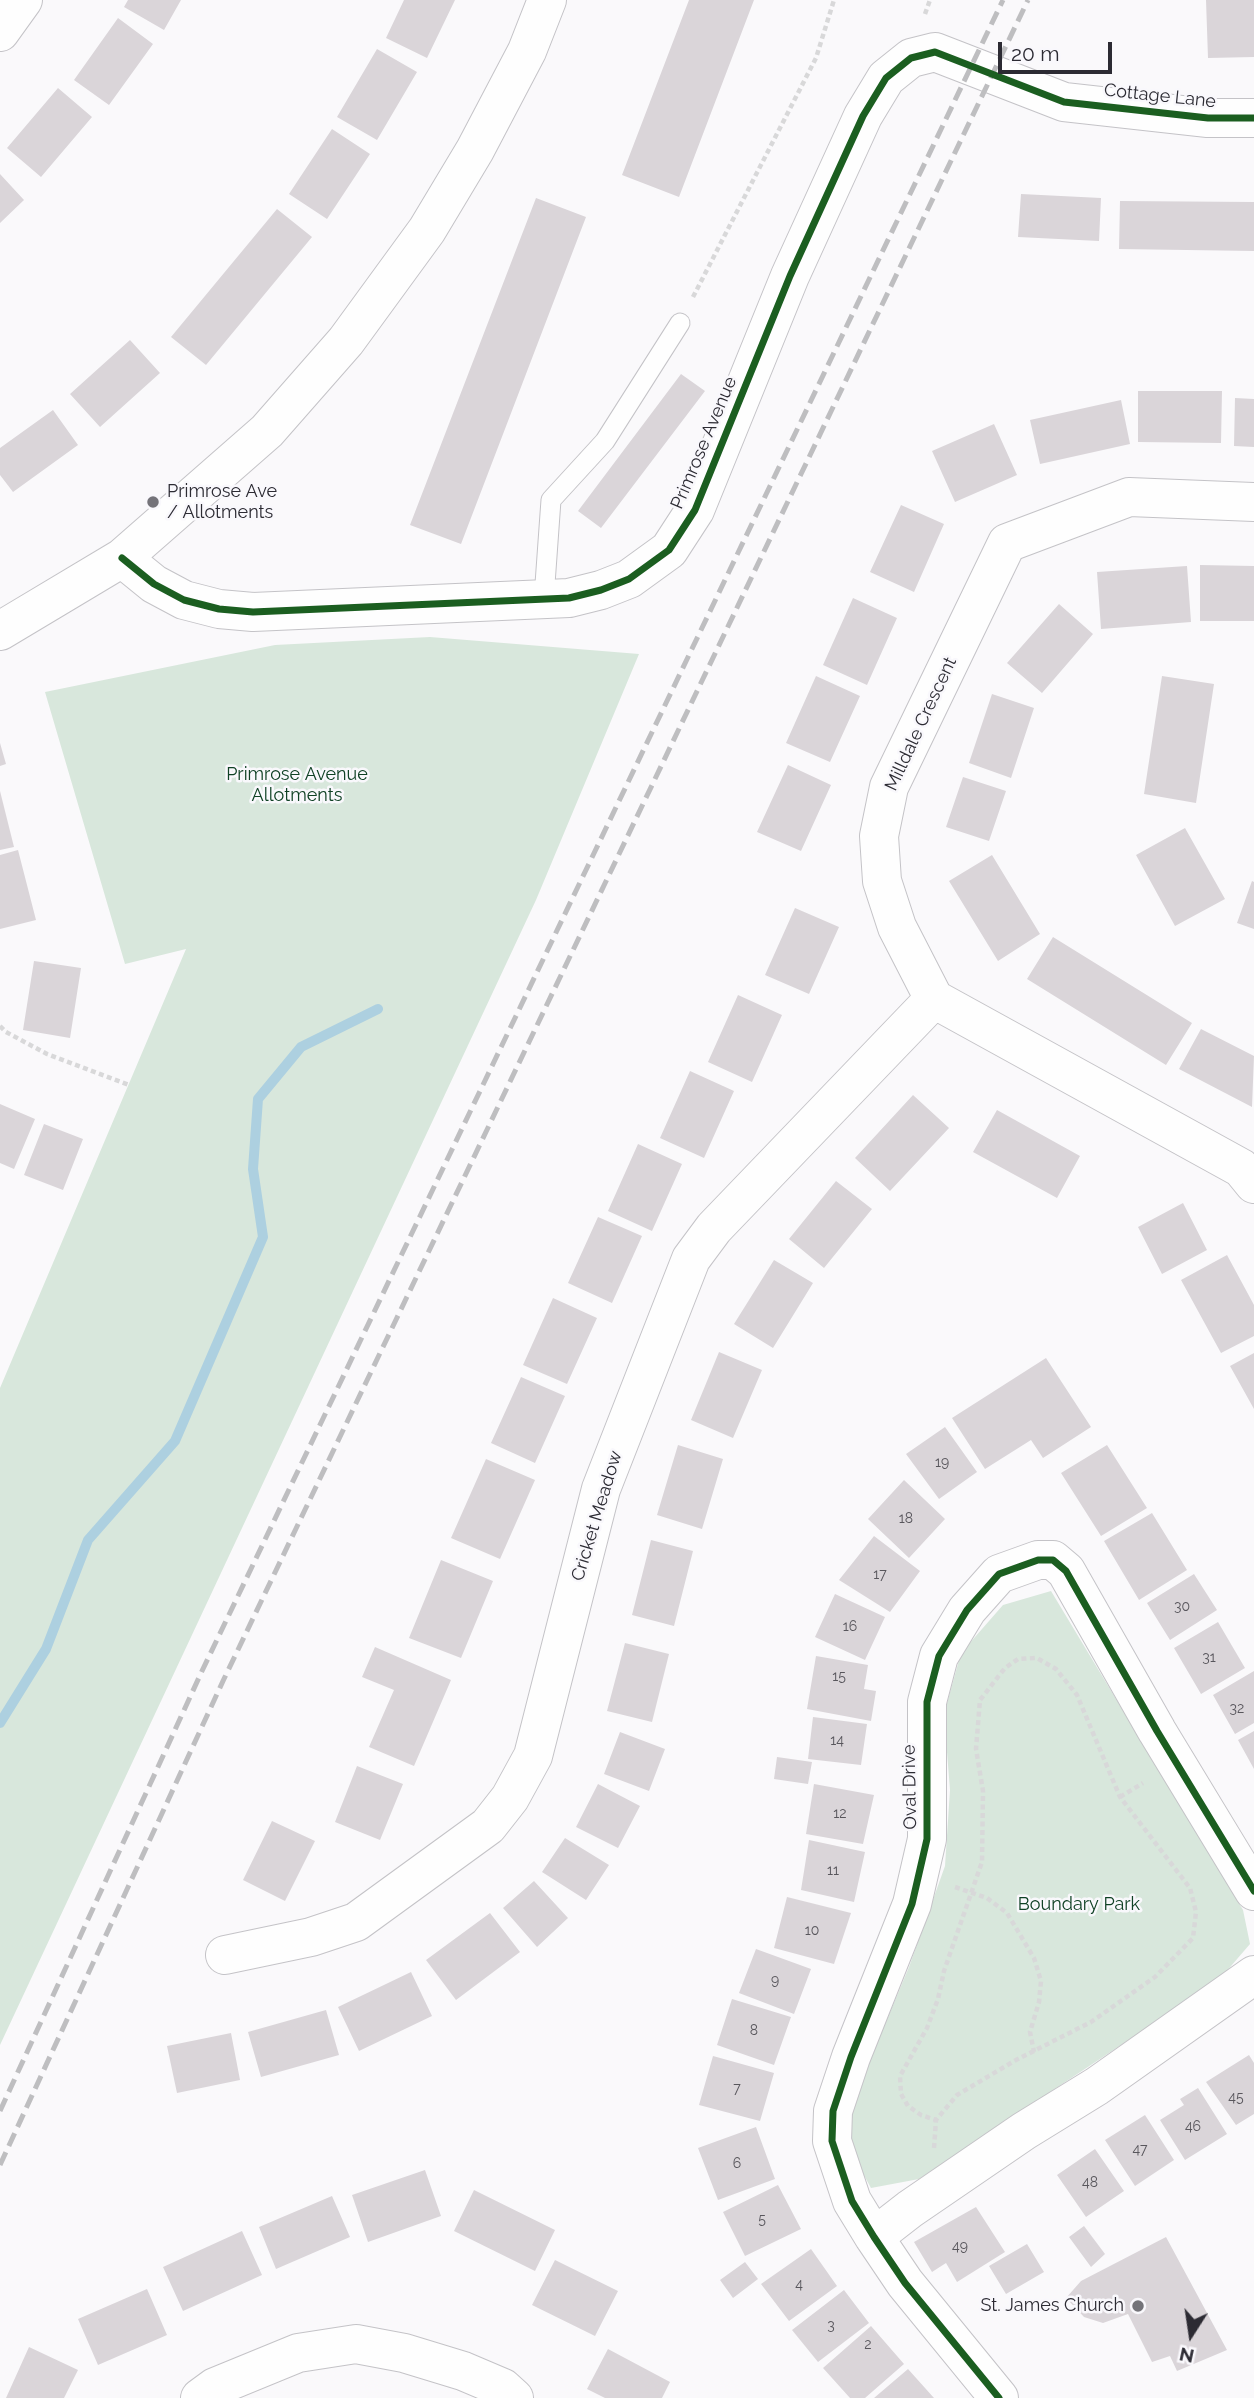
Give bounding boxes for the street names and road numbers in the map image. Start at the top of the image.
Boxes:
street label: Cottage Lane [1103,79,1217,113]
street label: Primrose Avenue [666,374,742,512]
street label: Milldale Crescent [881,654,961,794]
street label: Cricket Meadow [567,1448,627,1584]
street label: Oval Drive [898,1744,922,1830]

